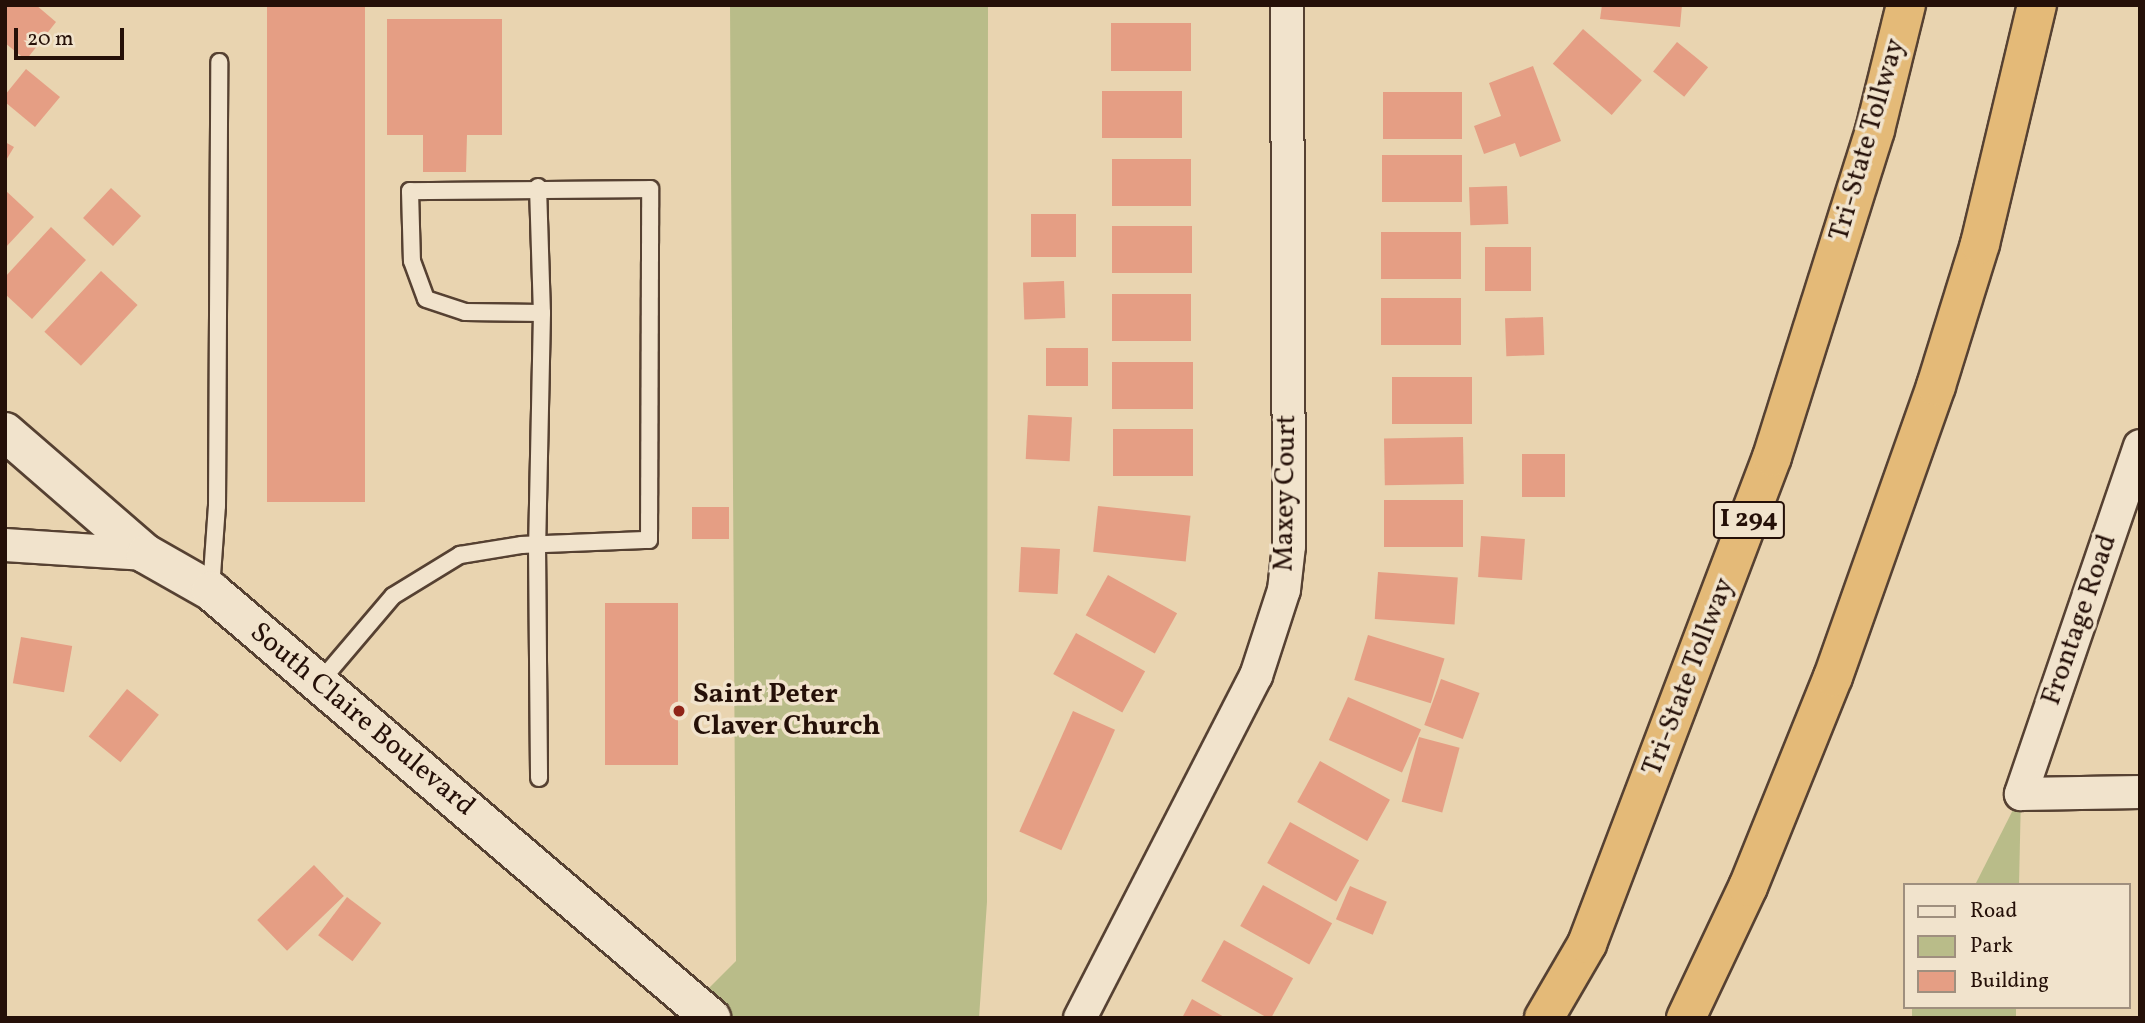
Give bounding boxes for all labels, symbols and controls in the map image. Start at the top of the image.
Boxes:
scale bar [18,14,128,58]
text: 20 m [27,25,73,54]
street label: Tri-State Tollway [1823,34,1913,246]
street label: Maxey Court [1268,414,1304,572]
road number: I 294 [1712,498,1786,542]
street label: Frontage Road [2035,530,2125,710]
street label: Tri-State Tollway [1636,573,1742,781]
street label: South Claire Boulevard [243,616,481,824]
place label: Saint Peter Claver Church [693,678,881,744]
marker: Saint Peter Claver Church [671,703,687,719]
legend [1904,883,2131,1009]
text: Road [1970,897,2017,926]
text: Park [1970,932,2013,961]
text: Building [1970,967,2049,996]

